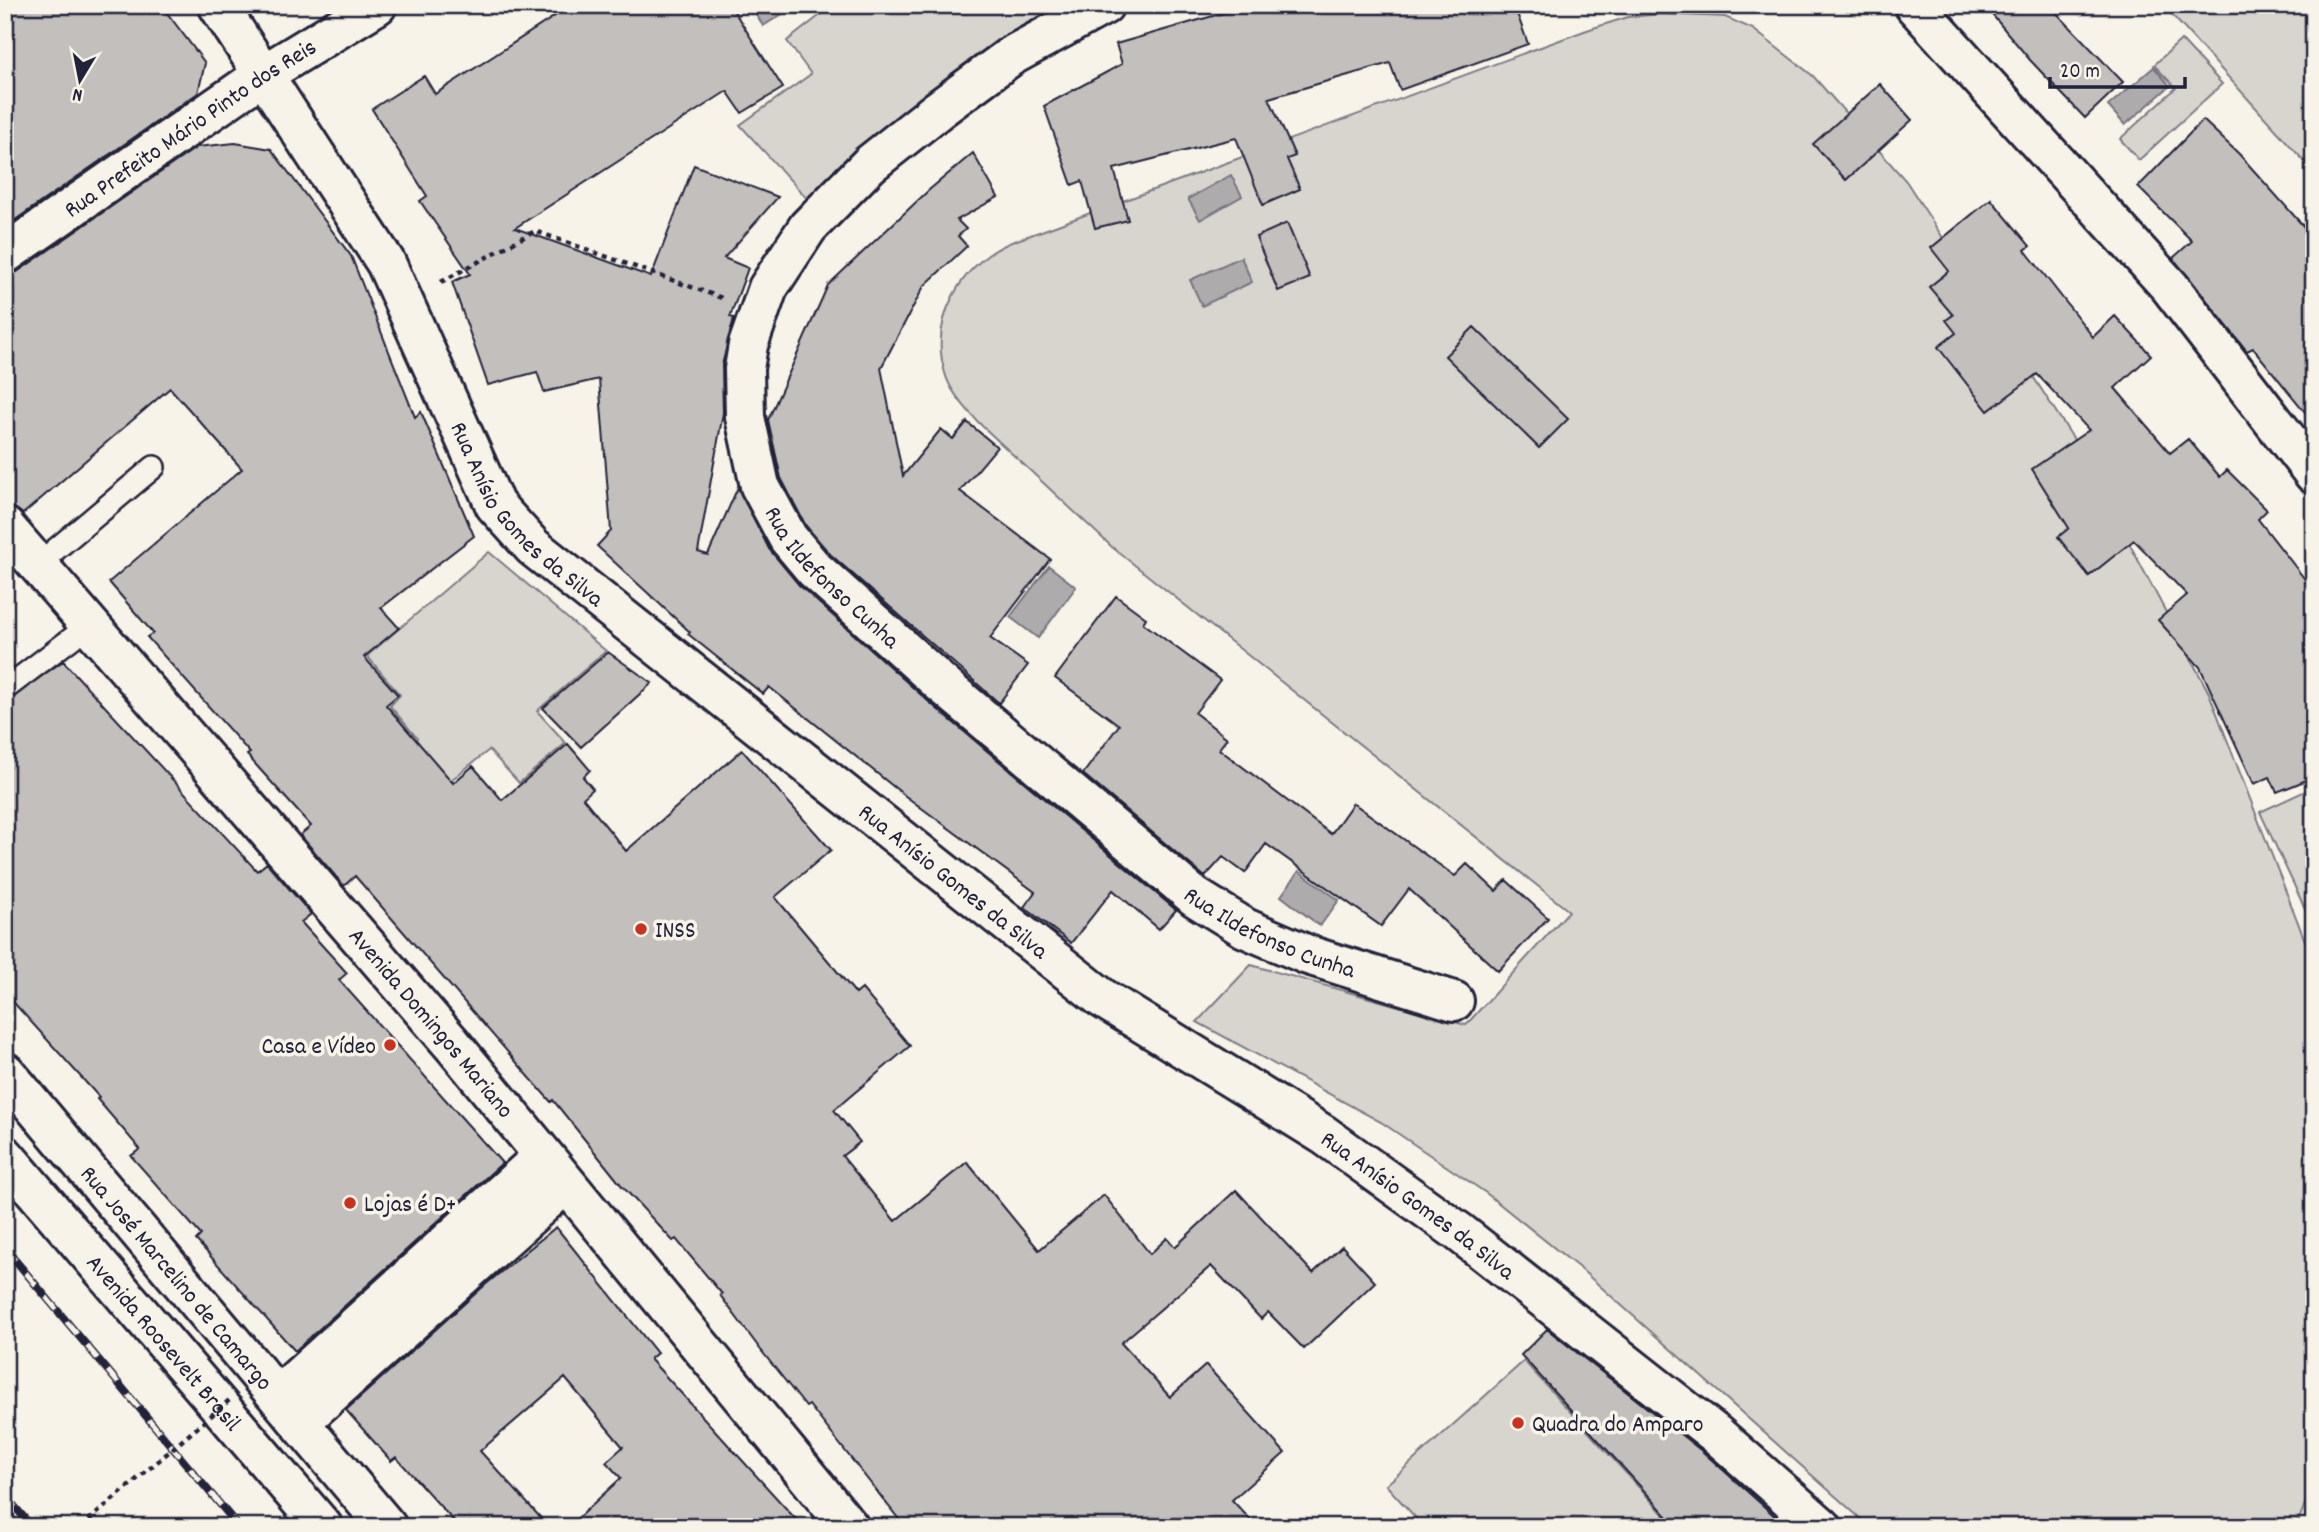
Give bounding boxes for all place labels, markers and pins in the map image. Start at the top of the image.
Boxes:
place label: INSS [655,915,695,949]
marker: INSS [633,921,649,937]
place label: Casa e Vídeo [262,1031,376,1065]
marker: Casa e Vídeo [382,1037,398,1053]
place label: Lojas é D+ [364,1189,457,1223]
marker: Lojas é D+ [342,1195,358,1211]
place label: Quadra do Amparo [1532,1409,1703,1443]
marker: Quadra do Amparo [1510,1415,1526,1431]

